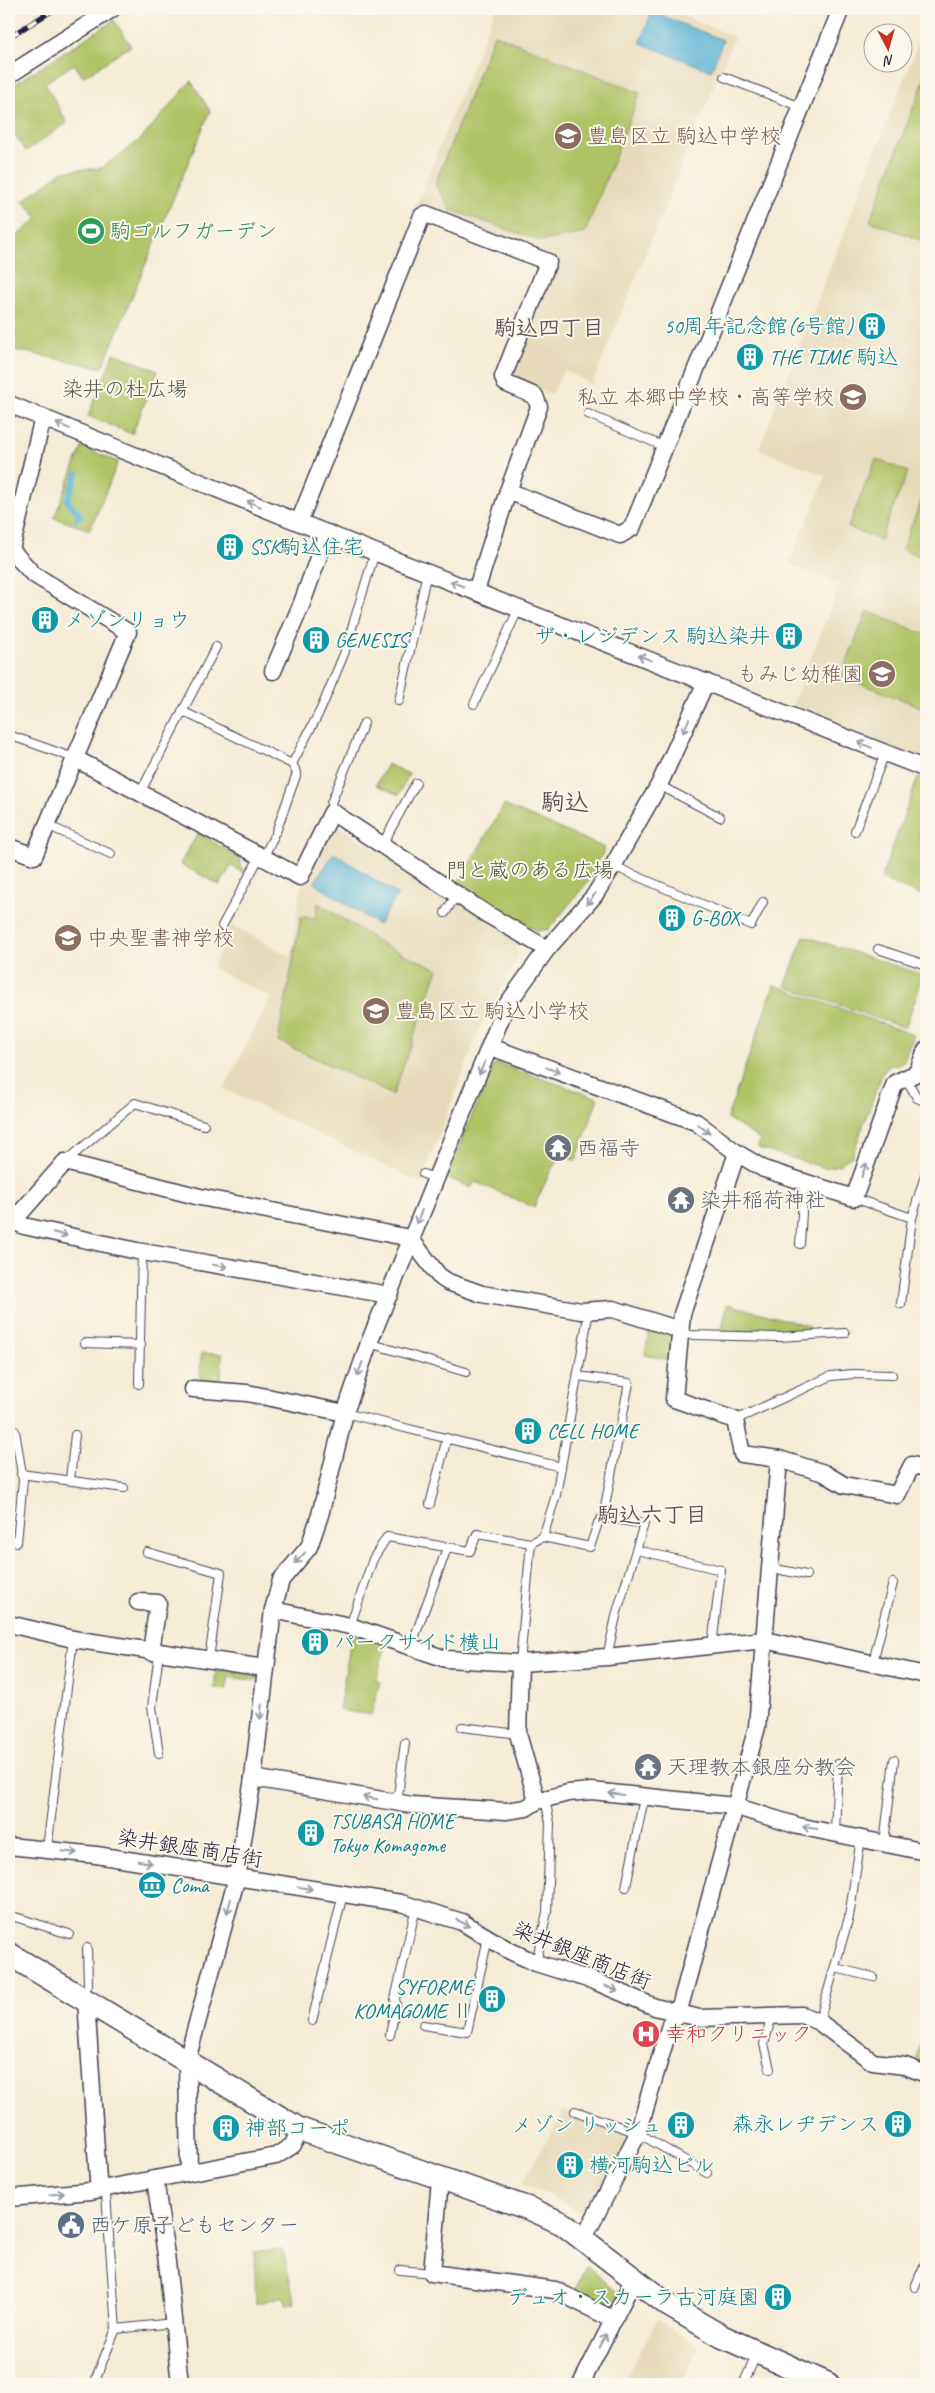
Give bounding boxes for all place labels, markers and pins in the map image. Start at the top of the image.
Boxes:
school or university icon: 豊島区立 駒込中学校 [553,121,583,151]
place label: 豊島区立 駒込中学校 [587,123,781,149]
sports icon: 駒ゴルフガーデン [76,216,106,246]
place label: 駒ゴルフガーデン [110,218,277,244]
building icon: 50周年記念館(6号館) [857,311,887,341]
place label: 50周年記念館(6号館) [664,313,854,339]
building icon: THE TIME 駒込 [735,342,765,372]
place label: THE TIME 駒込 [769,344,898,370]
school or university icon: 私立 本郷中学校・高等学校 [838,382,868,412]
place label: 私立 本郷中学校・高等学校 [577,384,834,410]
building icon: SSK駒込住宅 [215,532,245,562]
place label: SSK駒込住宅 [249,534,364,560]
building icon: メゾンリョウ [30,605,60,635]
place label: メゾンリョウ [64,607,190,633]
building icon: ザ・レジデンス 駒込染井 [774,621,804,651]
place label: ザ・レジデンス 駒込染井 [534,623,770,649]
building icon: GENESIS [301,625,331,655]
place label: GENESIS [335,627,412,653]
school or university icon: もみじ幼稚園 [867,659,897,689]
place label: もみじ幼稚園 [737,661,863,687]
building icon: G-BOX [657,903,687,933]
place label: G-BOX [691,905,742,931]
school or university icon: 中央聖書神学校 [53,923,83,953]
place label: 中央聖書神学校 [87,925,234,951]
school or university icon: 豊島区立 駒込小学校 [361,996,391,1026]
place label: 豊島区立 駒込小学校 [395,998,589,1024]
temple icon: 西福寺 [543,1133,573,1163]
place label: 西福寺 [577,1135,640,1161]
temple icon: 染井稲荷神社 [666,1185,696,1215]
place label: 染井稲荷神社 [700,1187,826,1213]
building icon: CELL HOME [513,1416,543,1446]
place label: CELL HOME [547,1418,641,1444]
building icon: パークサイド横山 [300,1627,330,1657]
place label: パークサイド横山 [334,1629,501,1655]
temple icon: 天理教本銀座分教会 [633,1752,663,1782]
place label: 天理教本銀座分教会 [667,1754,856,1780]
place label: TSUBASA HOME Tokyo Komagome [330,1808,457,1858]
building icon: TSUBASA HOME Tokyo Komagome [296,1818,326,1848]
museum icon: Coma [137,1870,167,1900]
place label: Coma [171,1872,210,1898]
place label: SYFORME KOMAGOME Ⅱ [353,1974,475,2024]
building icon: SYFORME KOMAGOME Ⅱ [477,1984,507,2014]
hospital icon: 幸和クリニック [631,2019,661,2049]
place label: 幸和クリニック [665,2021,812,2047]
building icon: 森永レヂデンス [883,2109,913,2139]
building icon: メゾン リッシュ [666,2110,696,2140]
place label: 森永レヂデンス [732,2111,879,2137]
place label: メゾン リッシュ [511,2112,662,2138]
building icon: 神部コーポ [211,2113,241,2143]
place label: 神部コーポ [245,2115,350,2141]
building icon: 横河駒込ビル [555,2150,585,2180]
place label: 横河駒込ビル [589,2152,715,2178]
public building icon: 西ケ原子どもセンター [56,2210,86,2240]
place label: 西ケ原子どもセンター [90,2212,299,2238]
building icon: デュオ・スカーラ古河庭園 [763,2282,793,2312]
place label: デュオ・スカーラ古河庭園 [507,2284,759,2310]

